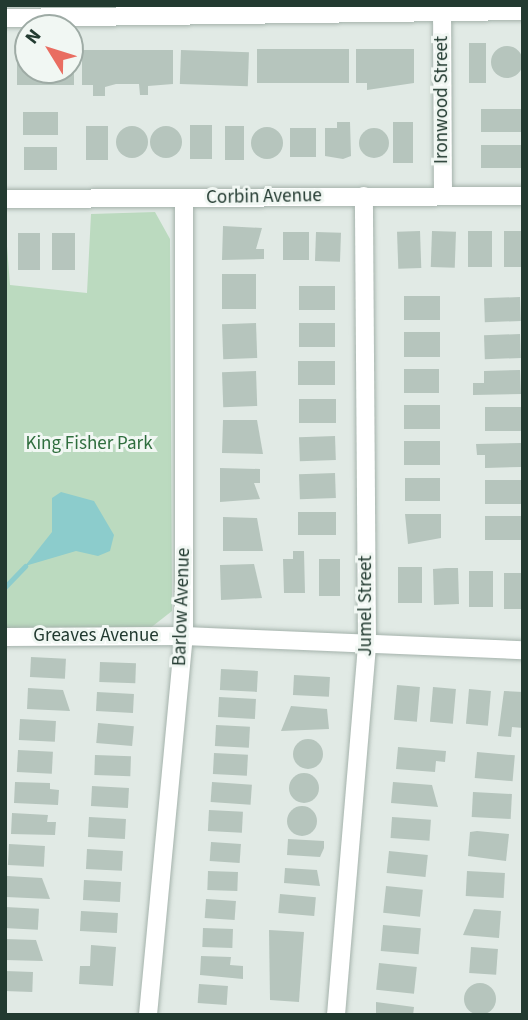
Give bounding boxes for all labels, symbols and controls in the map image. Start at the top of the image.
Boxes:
north arrow [14,14,84,84]
text: N [19,24,48,50]
street label: Ironwood Street [431,36,453,164]
street label: Corbin Avenue [206,185,322,209]
park label: King Fisher Park [25,433,153,455]
street label: Barlow Avenue [169,547,195,667]
street label: Jumel Street [355,556,377,656]
street label: Greaves Avenue [33,625,159,647]

